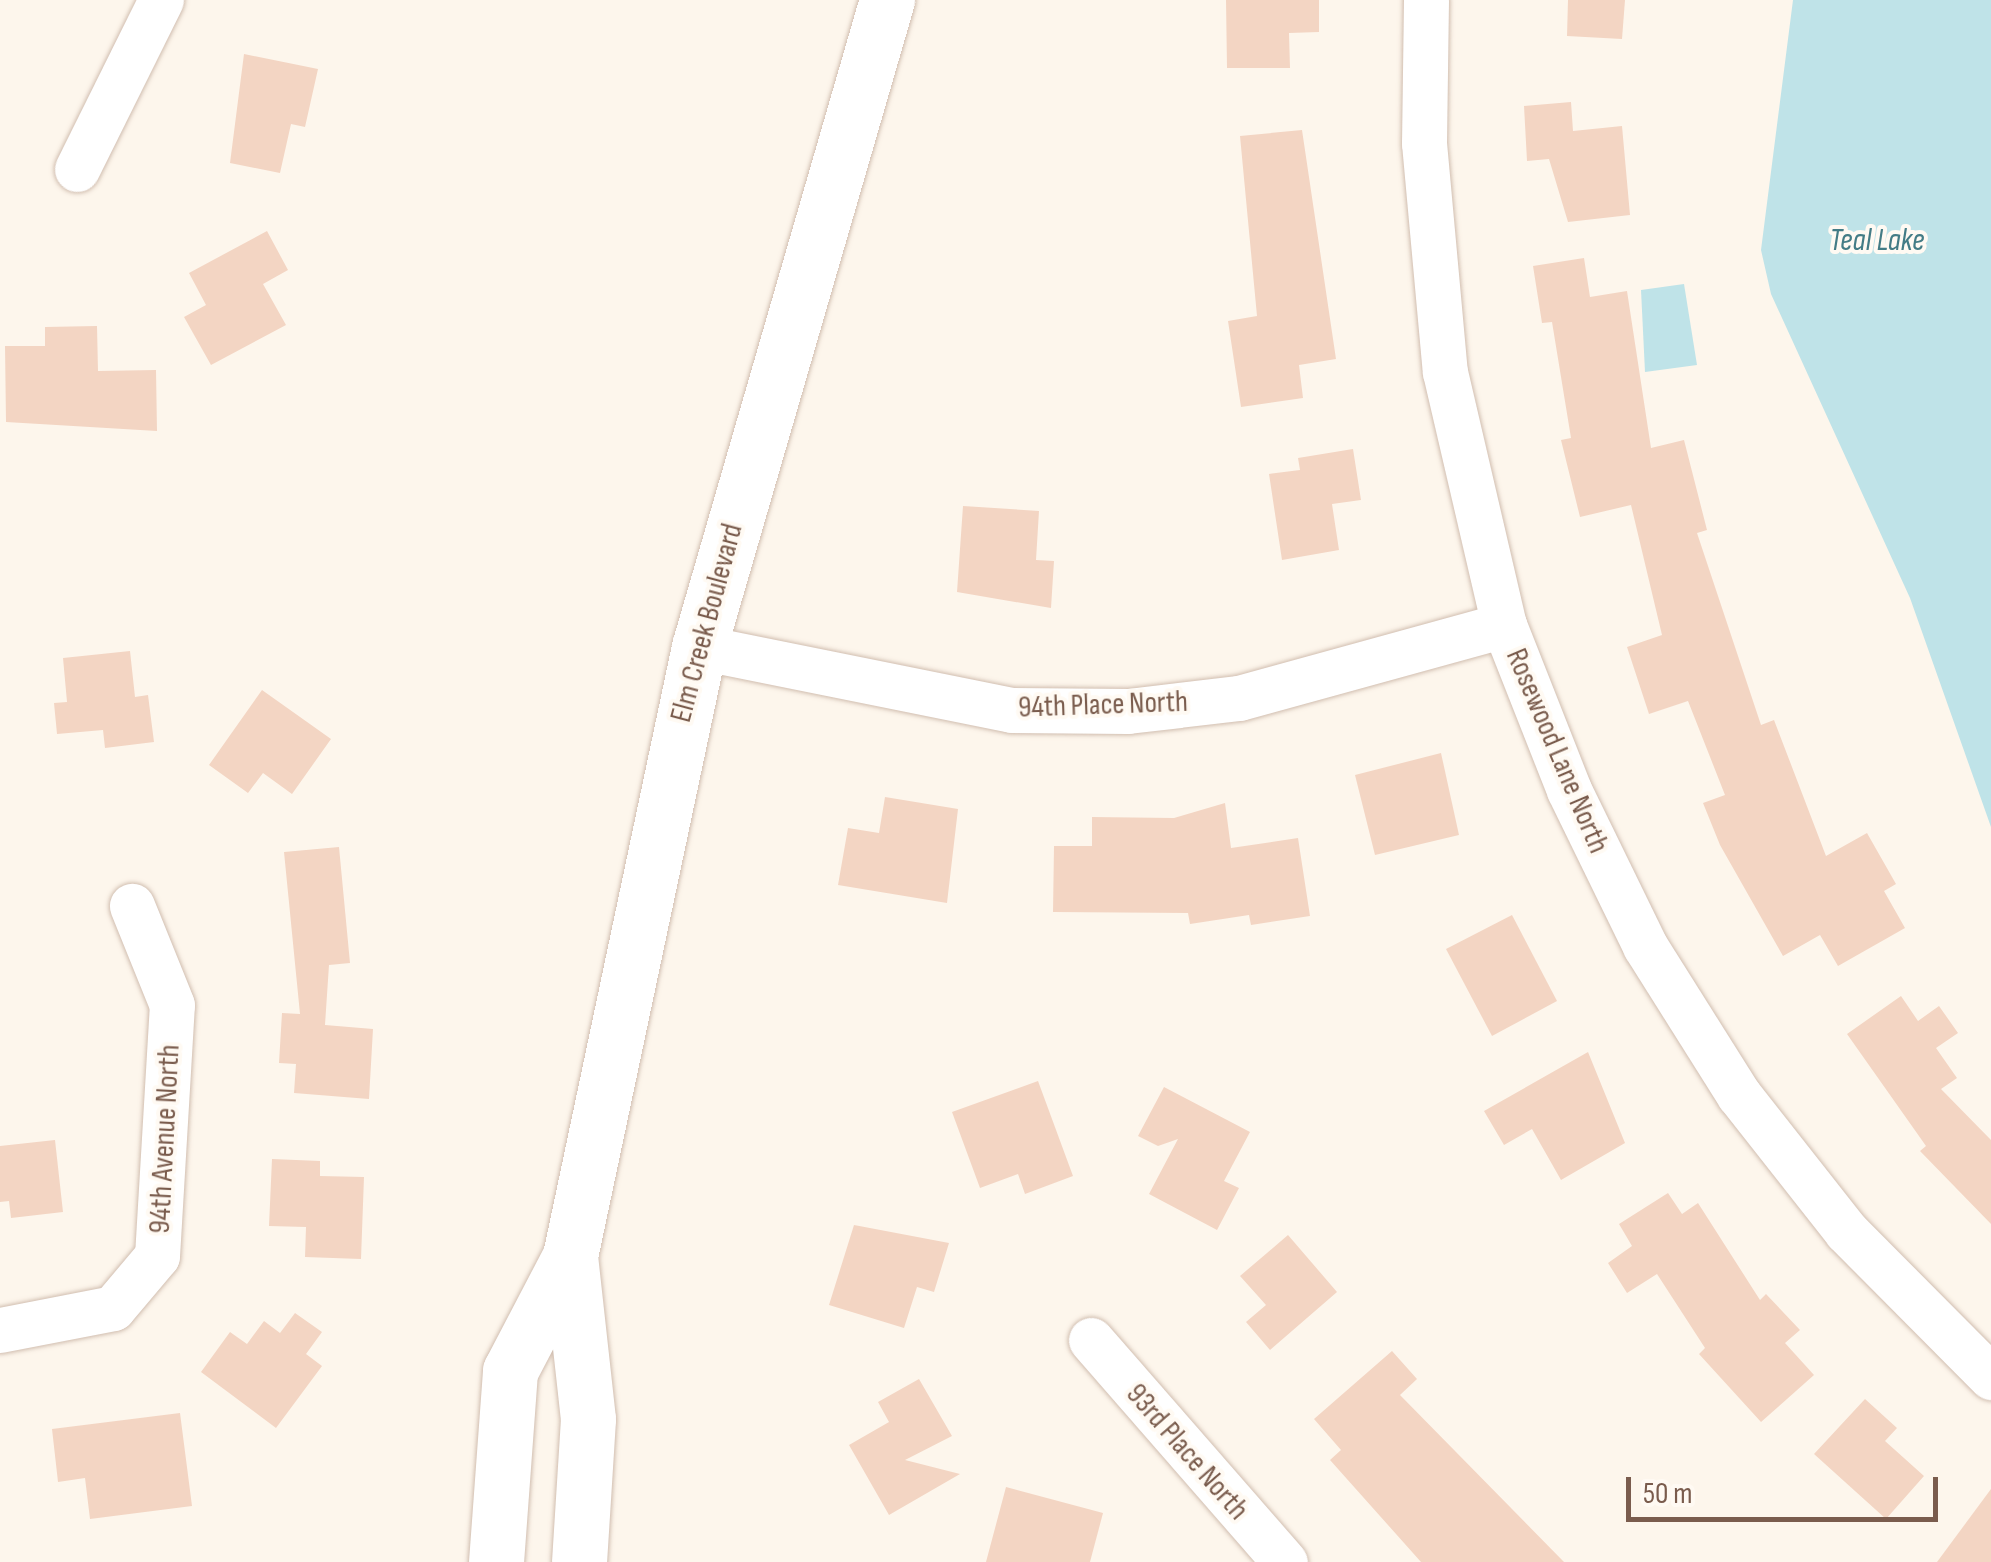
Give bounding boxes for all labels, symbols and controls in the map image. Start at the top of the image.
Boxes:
water label: Teal Lake [1829,222,1925,260]
street label: Elm Creek Boulevard [663,520,751,726]
street label: Rosewood Lane North [1498,643,1616,859]
street label: 94th Place North [1018,684,1188,726]
street label: 94th Avenue North [142,1043,188,1235]
street label: 93rd Place North [1118,1377,1256,1527]
scale bar [1631,1457,1944,1519]
text: 50 m [1643,1476,1692,1512]

